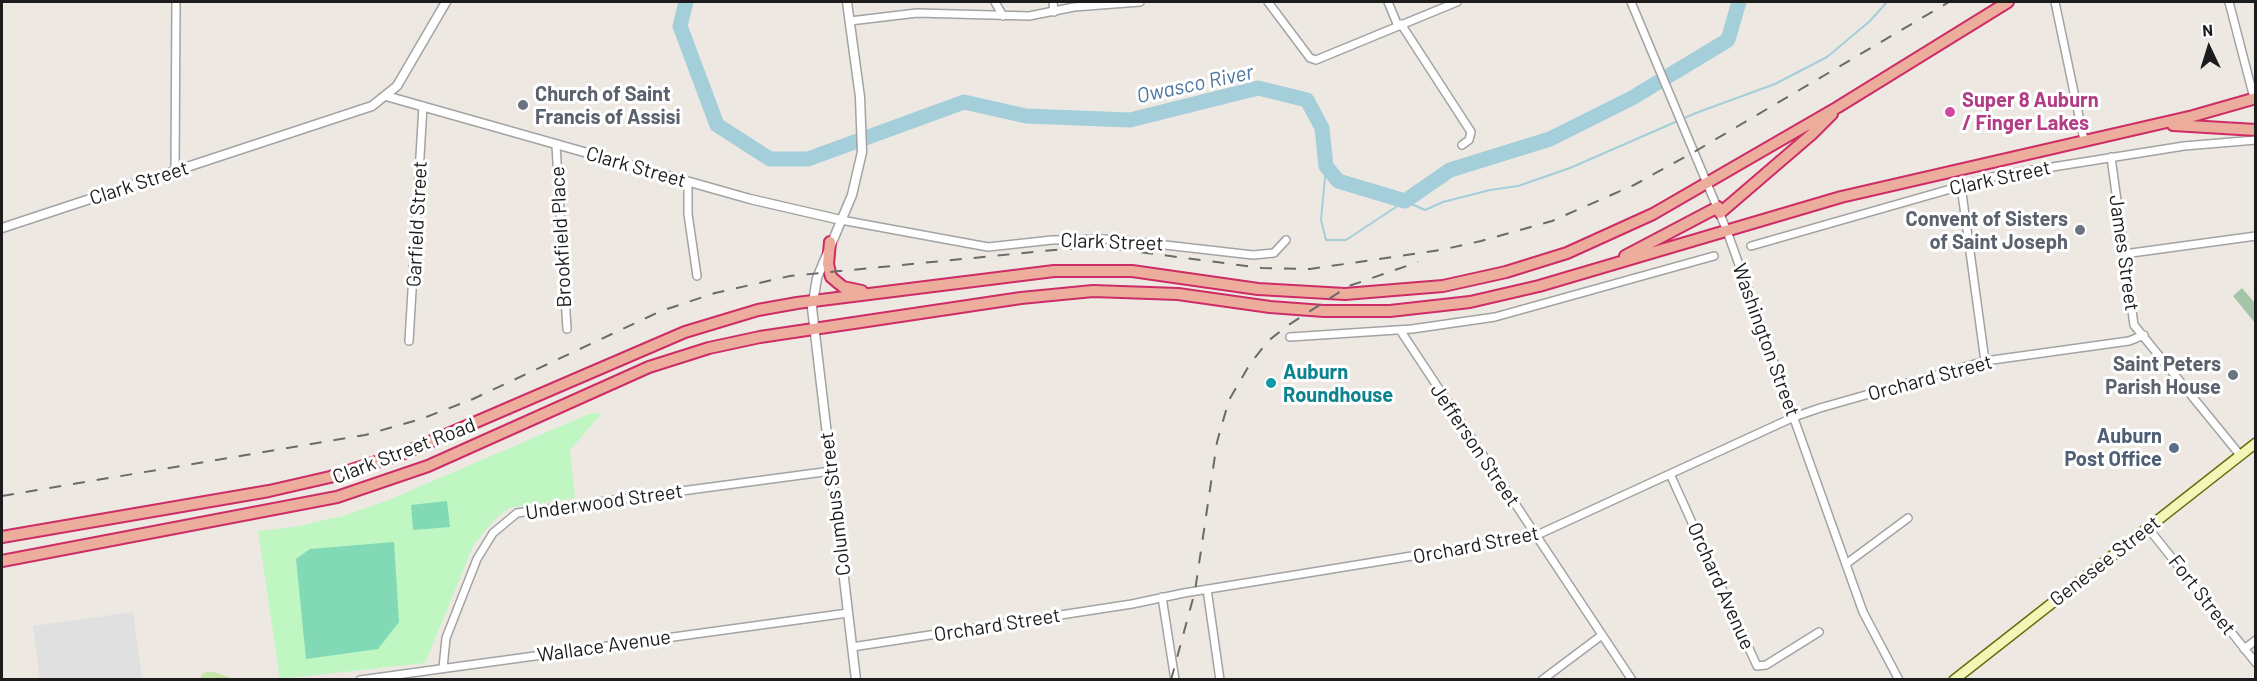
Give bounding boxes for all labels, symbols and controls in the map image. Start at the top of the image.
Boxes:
north arrow [2179,18,2239,78]
text: N [2202,20,2214,39]
water label: Owasco River [1134,59,1256,109]
place label: Church of Saint Francis of Assisi [535,82,681,129]
place label: Super 8 Auburn / Finger Lakes [1962,88,2099,135]
marker: Church of Saint Francis of Assisi [516,98,530,112]
marker: Super 8 Auburn / Finger Lakes [1943,105,1957,119]
street label: Clark Street [583,141,689,193]
street label: Clark Street [86,156,192,210]
street label: Clark Street [1947,156,2053,200]
street label: Garfield Street [402,160,432,288]
street label: Brookfield Place [545,166,577,308]
street label: James Street [2104,193,2144,313]
place label: Convent of Sisters of Saint Joseph [1905,207,2068,254]
marker: Convent of Sisters of Saint Joseph [2073,223,2087,237]
street label: Clark Street [1060,228,1164,256]
street label: Washington Street [1727,260,1805,420]
street label: Orchard Street [1865,350,1995,406]
place label: Saint Peters Parish House [2105,352,2221,399]
place label: Auburn Roundhouse [1283,360,1393,407]
marker: Saint Peters Parish House [2226,368,2240,382]
marker: Auburn Roundhouse [1264,376,1278,390]
street label: Jefferson Street [1425,379,1525,511]
street label: Clark Street Road [329,413,479,489]
place label: Auburn Post Office [2064,424,2162,471]
street label: Columbus Street [814,431,856,577]
marker: Auburn Post Office [2167,441,2181,455]
street label: Underwood Street [524,479,684,525]
street label: Genesee Street [2045,510,2165,612]
street label: Orchard Avenue [1682,519,1760,653]
street label: Orchard Street [1411,521,1541,569]
street label: Fort Street [2163,550,2241,640]
street label: Orchard Street [932,603,1062,647]
street label: Wallace Avenue [536,625,672,667]

